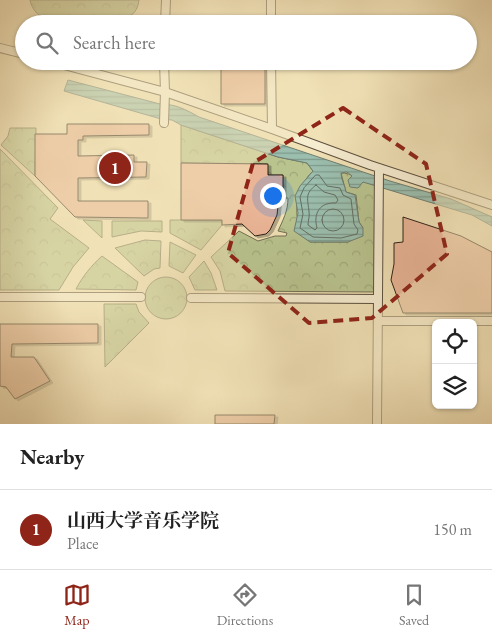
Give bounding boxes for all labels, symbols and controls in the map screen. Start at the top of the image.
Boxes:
search box [15,15,477,70]
icon: search [33,29,61,57]
text: Search here [73,30,155,55]
pin: 1 [99,149,131,187]
your location [260,183,286,209]
map controls [432,319,477,409]
button: locate [432,319,477,364]
button: layers [432,364,477,409]
text: Nearby [20,443,84,470]
text: 山西大学音乐学院 [67,508,219,533]
text: 1 [32,519,40,540]
text: 150 m [433,519,472,540]
text: Place [67,533,99,554]
tab: Map [63,581,91,629]
tab: Directions [217,581,273,629]
tab: Saved [399,581,429,629]

